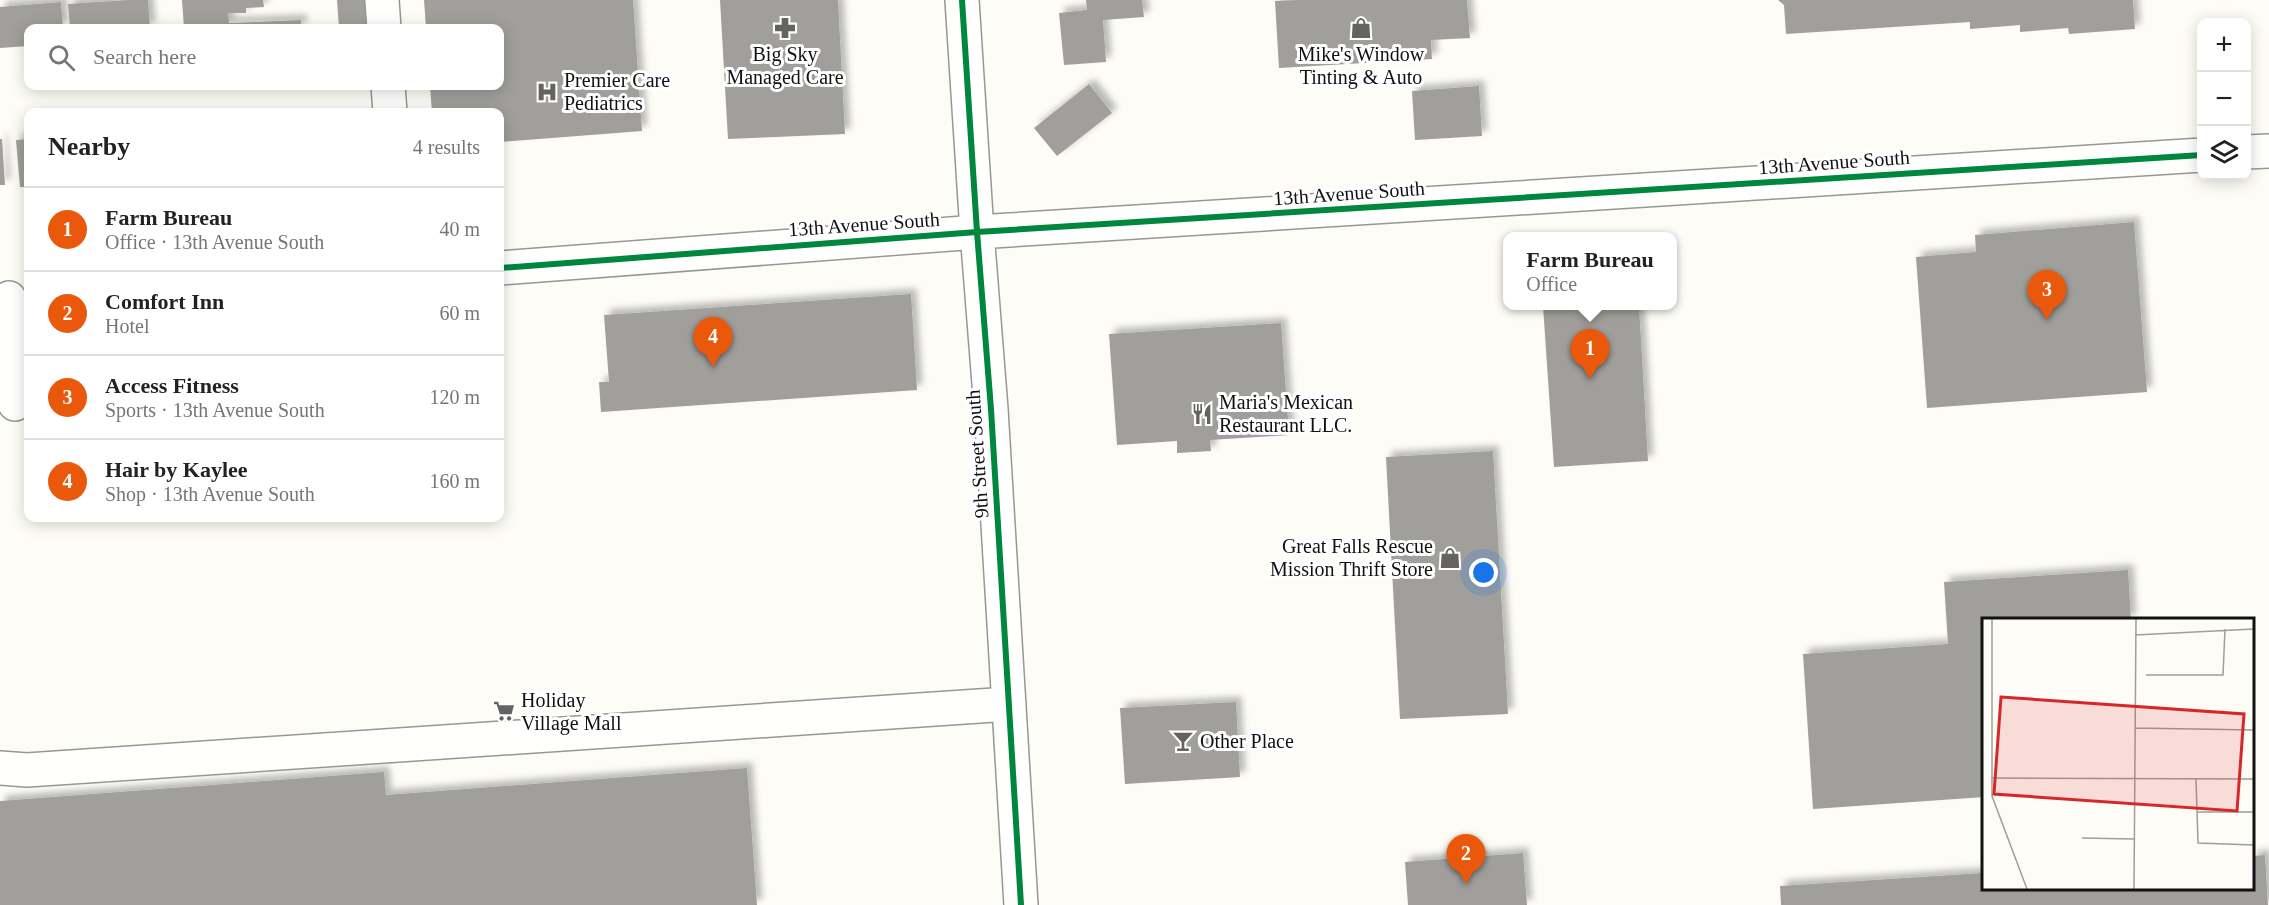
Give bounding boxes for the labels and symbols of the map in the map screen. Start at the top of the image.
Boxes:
pharmacy icon: Big Sky Managed Care [773,16,797,40]
shop icon: Mike's Window Tinting & Auto [1349,16,1373,40]
place label: Big Sky Managed Care [726,43,844,89]
place label: Mike's Window Tinting & Auto [1298,43,1425,89]
place label: Premier Care Pediatrics [564,69,670,114]
hospital icon: Premier Care Pediatrics [535,80,559,104]
street label: 13th Avenue South [1757,146,1911,178]
street label: 13th Avenue South [1272,177,1426,209]
street label: 13th Avenue South [787,208,941,240]
pin: 3 [2028,270,2066,320]
pin: 4 [694,318,732,367]
pin: 1 [1570,330,1610,379]
street label: 9th Street South [962,389,992,519]
place label: Maria's Mexican Restaurant LLC. [1219,391,1353,436]
restaurant icon: Maria's Mexican Restaurant LLC. [1190,402,1214,426]
place label: Great Falls Rescue Mission Thrift Store [1270,535,1433,580]
shop icon: Great Falls Rescue Mission Thrift Store [1438,546,1462,570]
your location [1469,558,1498,587]
inset map [1982,618,2254,890]
place label: Holiday Village Mall [521,689,622,735]
supermarket icon: Holiday Village Mall [492,699,516,723]
bar icon: Other Place [1171,729,1195,753]
place label: Other Place [1200,730,1294,752]
pin: 2 [1446,834,1486,884]

